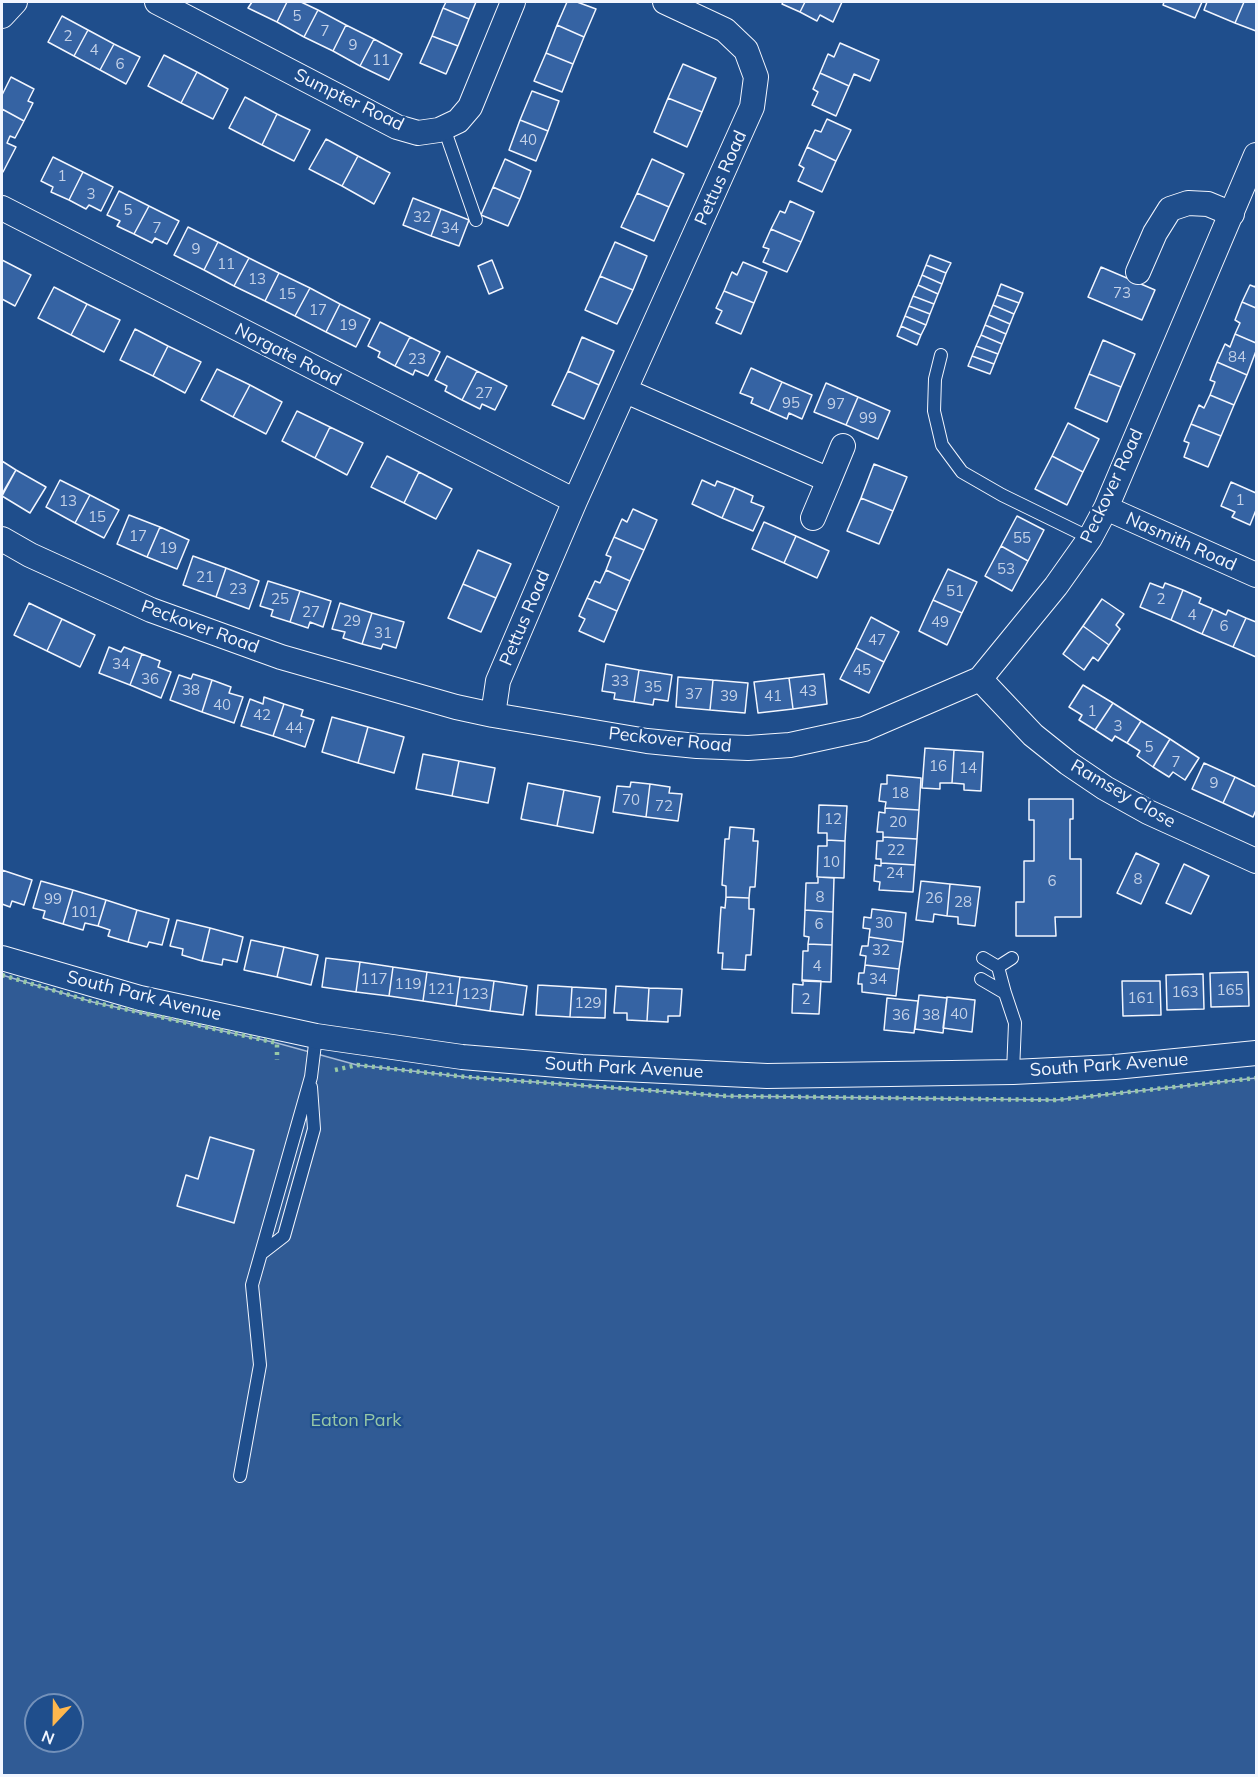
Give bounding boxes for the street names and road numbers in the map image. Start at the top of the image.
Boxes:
street label: Sumpter Road [291,64,407,136]
street label: Pettus Road [690,127,752,229]
street label: Norgate Road [231,319,345,391]
street label: Peckover Road [1076,425,1148,547]
street label: Nasmith Road [1122,508,1240,576]
street label: Pettus Road [495,567,555,669]
street label: Peckover Road [138,596,262,658]
street label: Peckover Road [607,723,733,757]
street label: Ramsey Close [1067,755,1179,833]
street label: South Park Avenue [64,966,224,1026]
street label: South Park Avenue [1029,1049,1189,1081]
street label: South Park Avenue [544,1053,704,1083]

